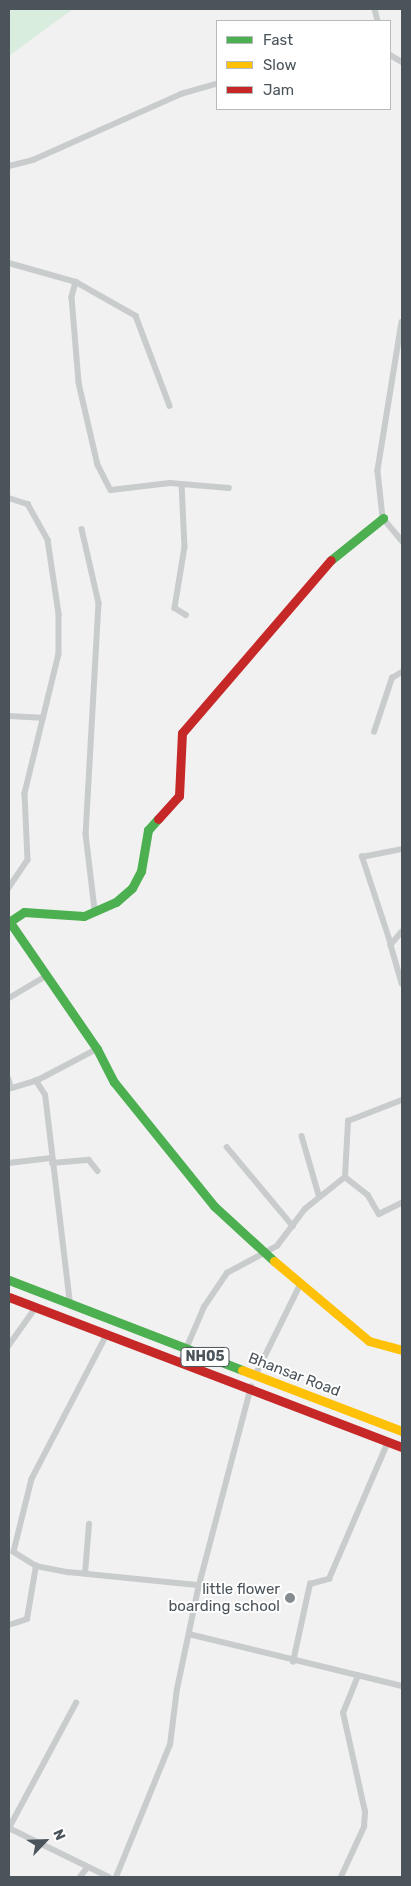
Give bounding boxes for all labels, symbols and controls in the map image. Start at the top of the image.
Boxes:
legend [216,20,391,110]
text: Fast [263,31,293,49]
text: Slow [263,56,296,74]
text: Jam [263,81,294,99]
road number: NH05 [180,1345,230,1368]
street label: Bhansar Road [245,1349,343,1401]
place label: little flower boarding school [168,1580,280,1615]
marker: little flower boarding school [284,1592,296,1604]
north arrow [20,1816,70,1866]
text: N [49,1827,69,1843]

